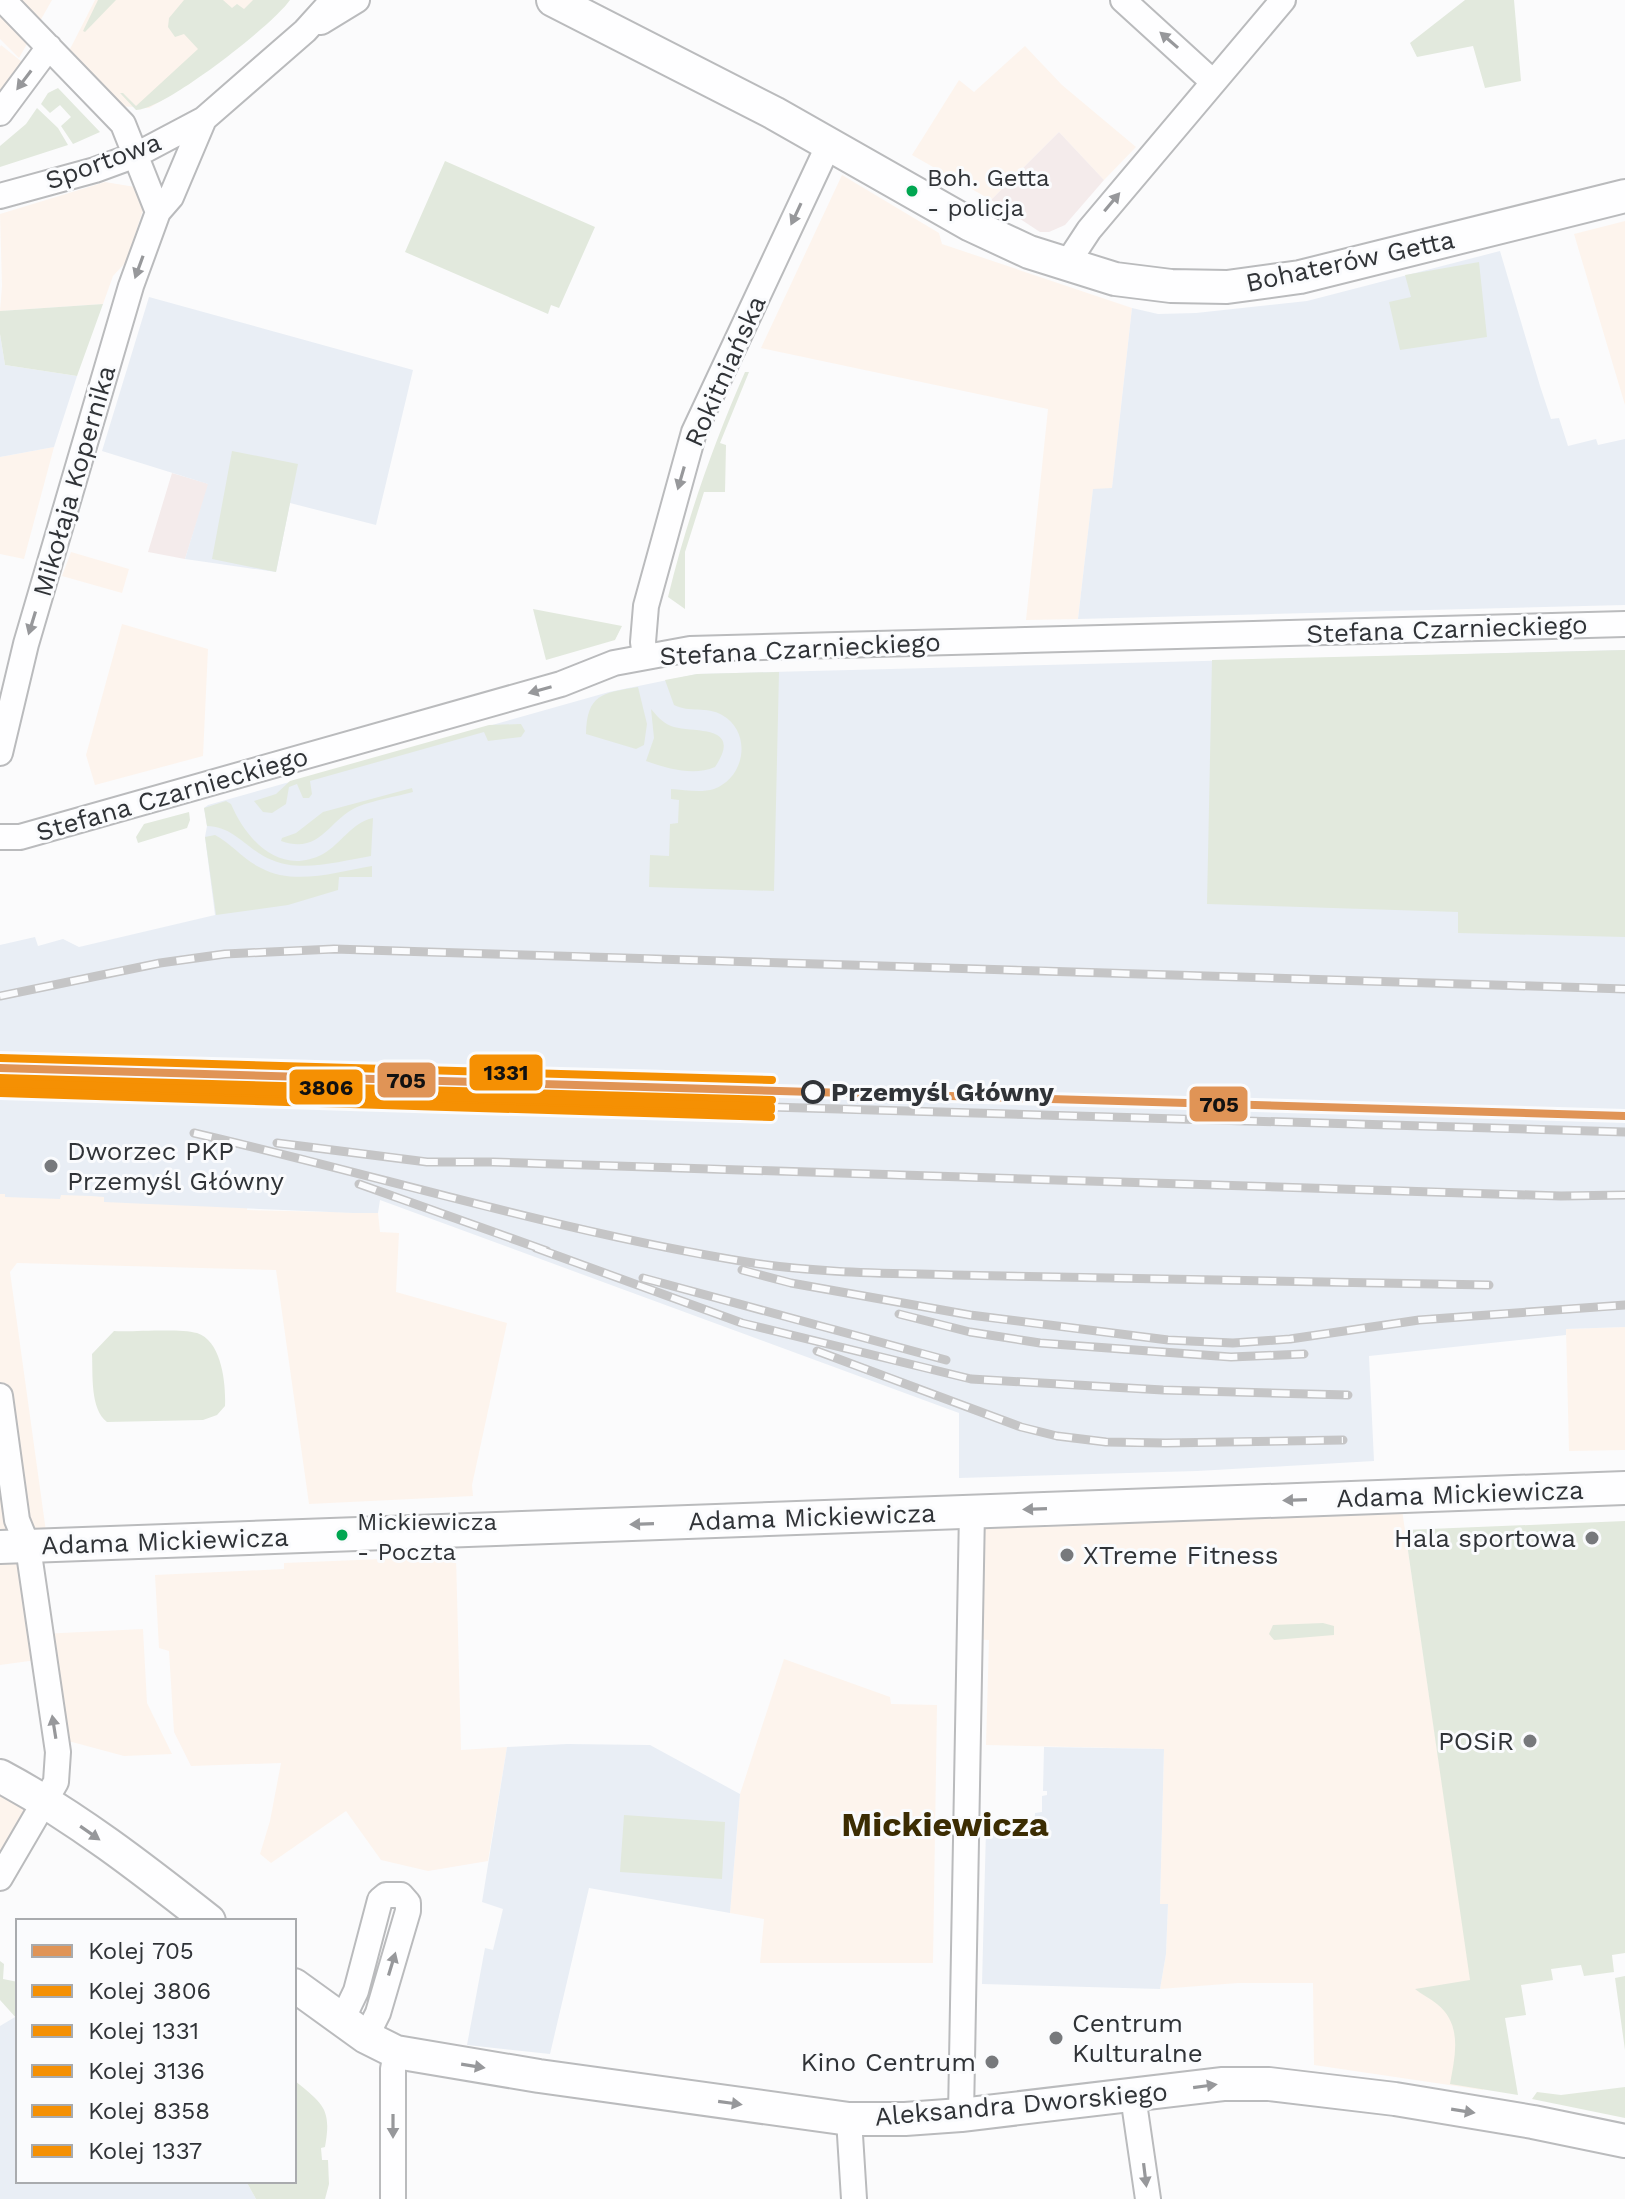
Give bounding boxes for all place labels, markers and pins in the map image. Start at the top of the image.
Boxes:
place label: Boh. Getta - policja [927,164,1050,222]
marker: Boh. Getta - policja [904,183,920,199]
place label: Przemyśl Główny [831,1077,1054,1107]
marker: Przemyśl Główny [802,1081,824,1103]
place label: Dworzec PKP Przemyśl Główny [67,1136,284,1196]
marker: Dworzec PKP Przemyśl Główny [42,1157,60,1175]
place label: Mickiewicza - Poczta [357,1508,497,1566]
place label: Hala sportowa [1394,1523,1576,1553]
marker: Mickiewicza - Poczta [334,1527,350,1543]
marker: Hala sportowa [1583,1529,1601,1547]
place label: XTreme Fitness [1083,1540,1279,1570]
marker: XTreme Fitness [1058,1546,1076,1564]
place label: POSiR [1438,1726,1514,1756]
marker: POSiR [1521,1732,1539,1750]
place label: Centrum Kulturalne [1072,2008,1203,2068]
marker: Centrum Kulturalne [1047,2029,1065,2047]
place label: Kino Centrum [800,2047,976,2077]
marker: Kino Centrum [983,2053,1001,2071]

